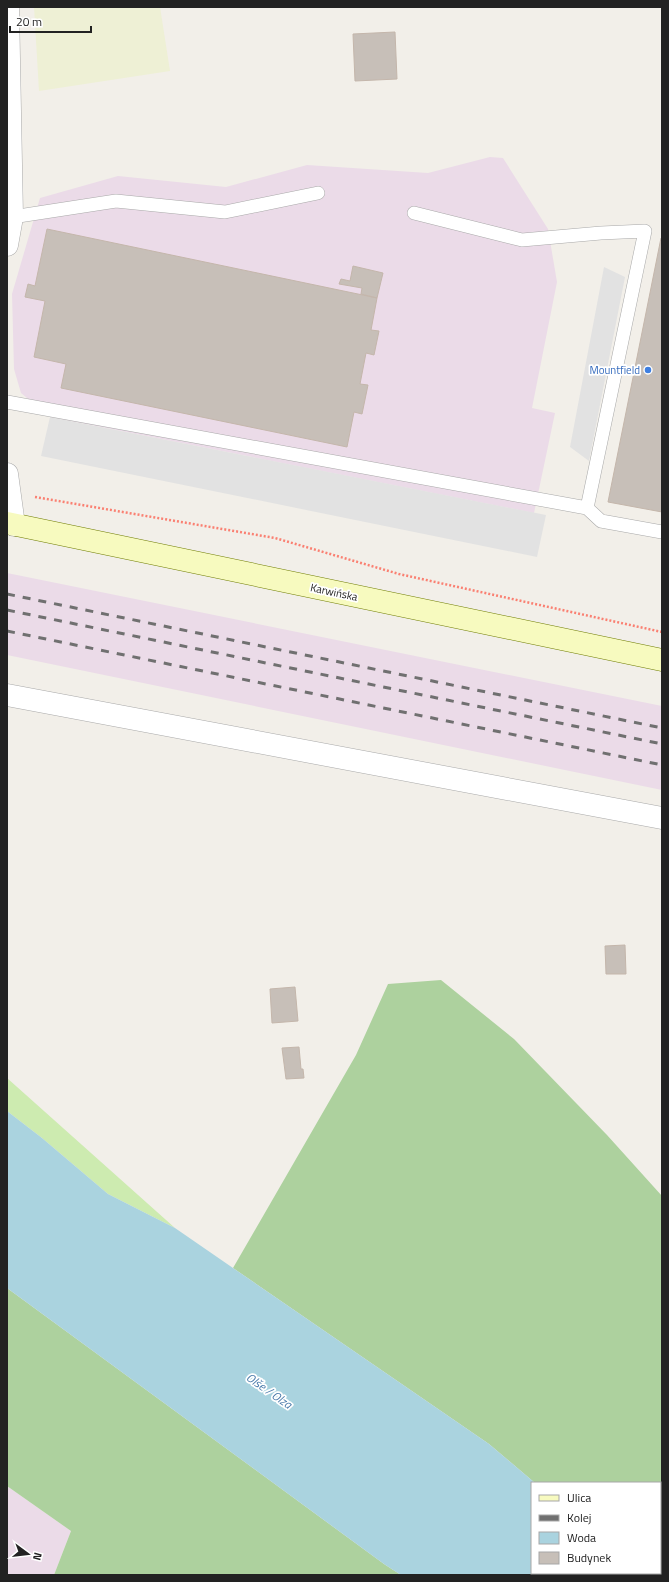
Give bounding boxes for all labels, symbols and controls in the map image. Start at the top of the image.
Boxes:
scale bar [10,8,91,34]
text: 20 m [16,12,42,31]
place label: Mountfield [589,362,640,378]
marker: Mountfield [643,365,653,375]
street label: Karwińska [309,579,360,605]
water label: Olše / Olza [242,1368,297,1414]
legend [531,1482,661,1574]
text: Ulica [567,1488,591,1507]
text: Kolej [567,1508,591,1527]
text: Woda [567,1528,596,1547]
north arrow [8,1534,48,1574]
text: Budynek [567,1548,611,1567]
text: N [29,1551,46,1562]

